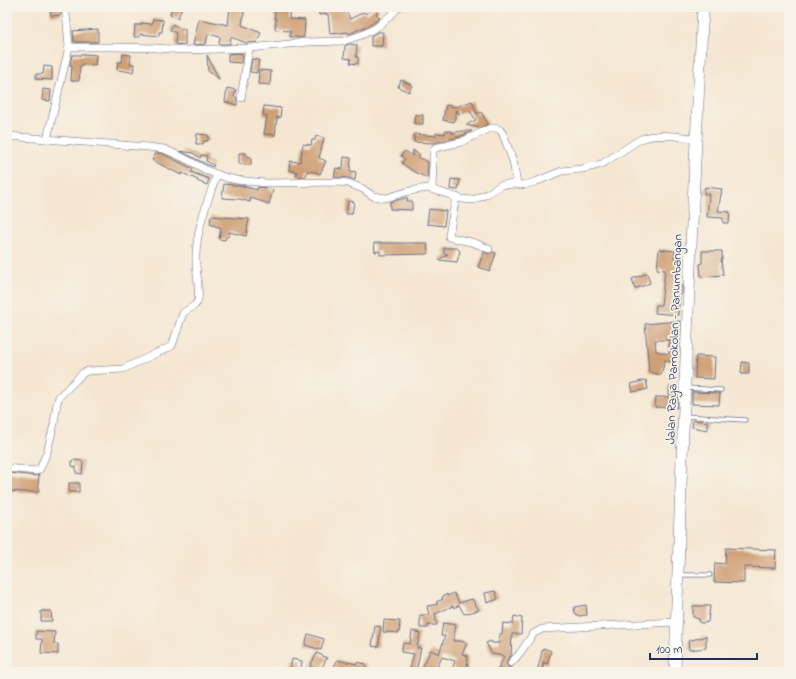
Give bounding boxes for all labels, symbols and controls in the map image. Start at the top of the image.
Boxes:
street label: Jalan Raya Pamokolan - Panumbangan [661,234,689,445]
scale bar [650,635,757,661]
text: 100 m [656,641,683,659]

